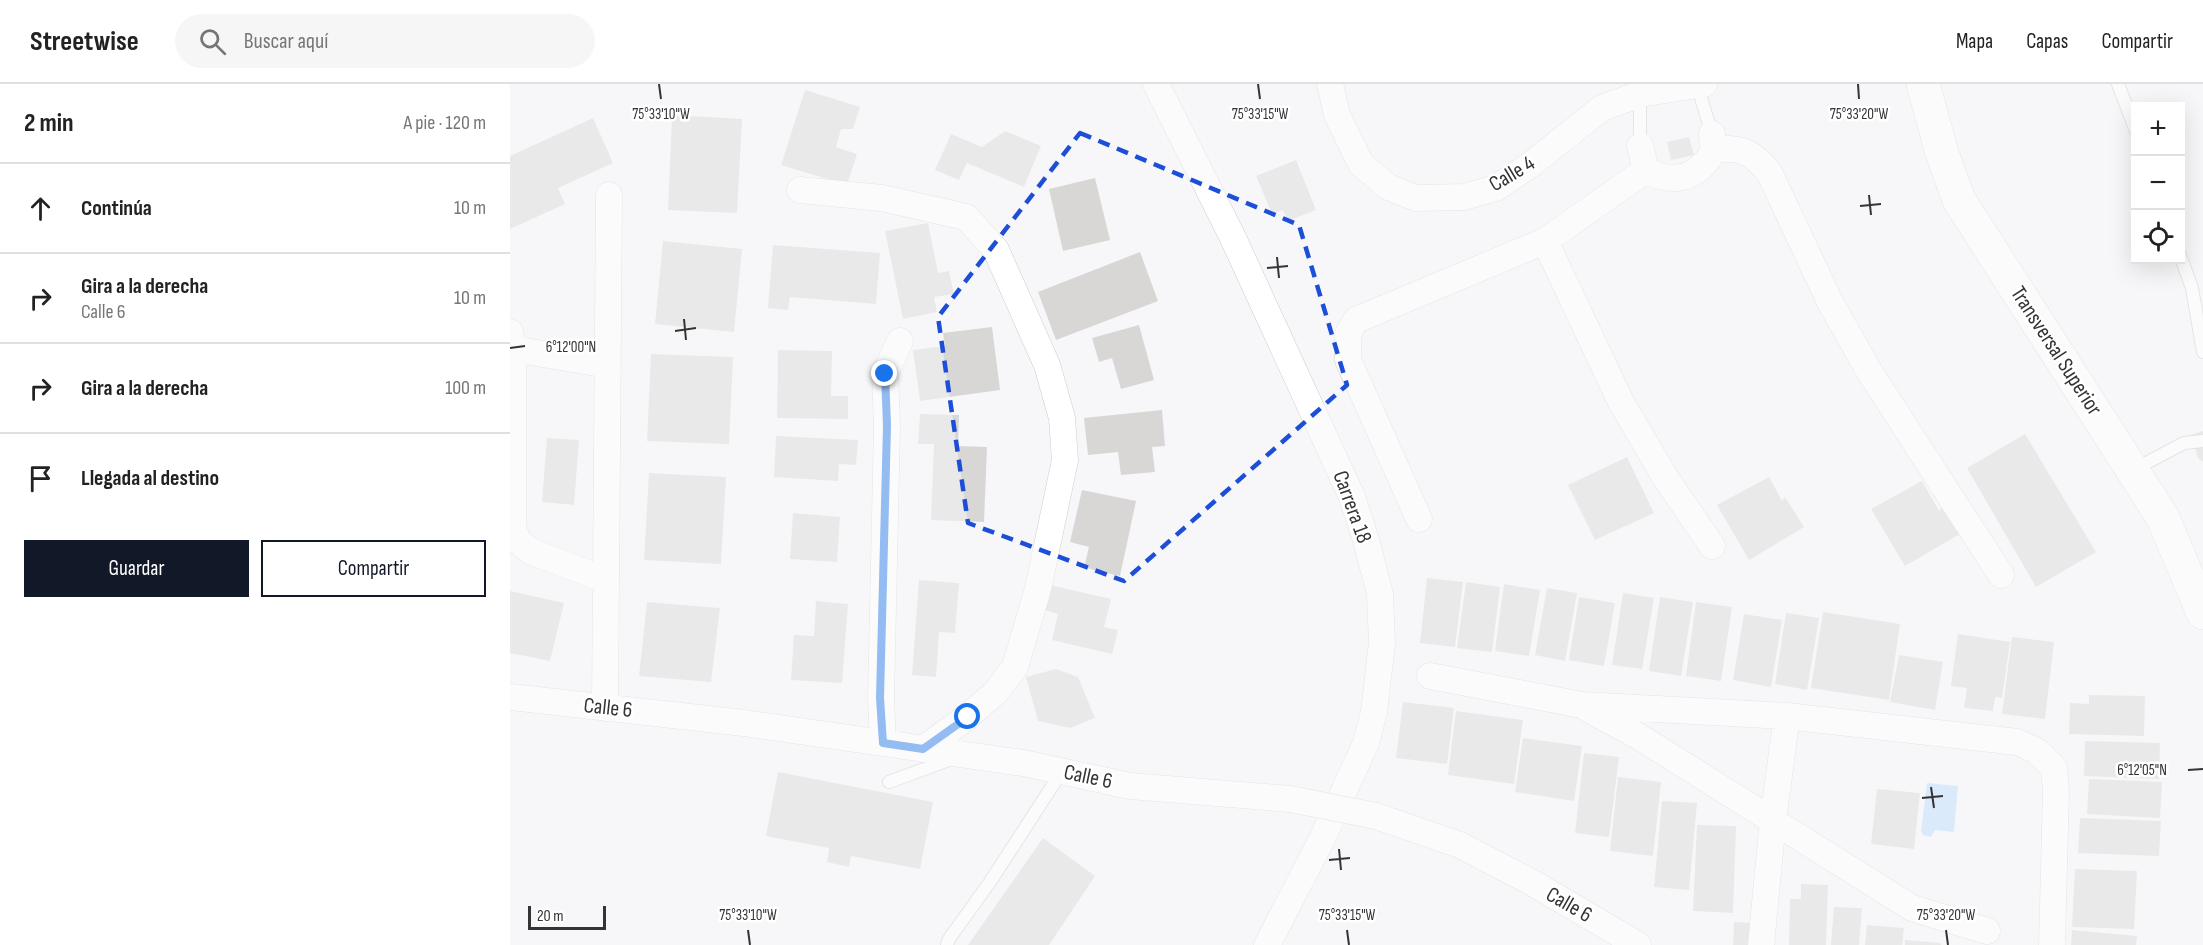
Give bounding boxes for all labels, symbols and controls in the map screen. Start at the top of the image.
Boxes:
search box [175,14,595,68]
text: Streetwise [30,25,139,58]
icon: search [196,25,229,58]
text: Buscar aquí [244,28,328,55]
text: Mapa [1956,29,1993,54]
text: Capas [2026,29,2068,54]
text: Compartir [2101,29,2173,54]
map controls [2131,102,2185,264]
button: + [2131,102,2185,156]
text: 75°33'10"W [632,105,690,124]
text: 75°33'15"W [1232,105,1289,124]
text: 75°33'20"W [1830,105,1888,124]
text: 2 min [24,108,74,139]
text: A pie · 120 m [403,111,486,135]
street label: Calle 4 [1484,150,1540,198]
button: − [2131,156,2185,210]
icon: ahead [24,192,57,225]
text: Continúa [81,195,152,222]
text: 10 m [454,196,486,220]
button: locate [2131,210,2185,264]
text: Gira a la derecha [81,273,208,300]
street label: Transversal Superior [2004,281,2108,421]
icon: right [24,282,57,315]
text: 10 m [454,286,486,310]
text: Calle 6 [81,300,125,324]
text: 6°12'00"N [546,338,596,357]
route end [871,360,897,386]
icon: right [24,372,57,405]
text: Gira a la derecha [81,375,208,402]
text: 100 m [445,376,486,400]
icon: arrive [24,462,57,495]
text: Llegada al destino [81,465,219,492]
street label: Carrera 18 [1326,467,1378,547]
button: Guardar [24,540,249,597]
button: Compartir [261,540,486,597]
street label: Calle 6 [582,692,634,724]
route start [954,703,980,729]
street label: Calle 6 [1061,759,1115,795]
text: 6°12'05"N [2117,761,2167,780]
street label: Calle 6 [1541,881,1597,929]
scale bar [528,903,606,930]
text: 75°33'10"W [719,906,777,925]
text: 75°33'15"W [1319,906,1376,925]
text: 75°33'20"W [1917,906,1975,925]
text: 20 m [537,907,564,926]

